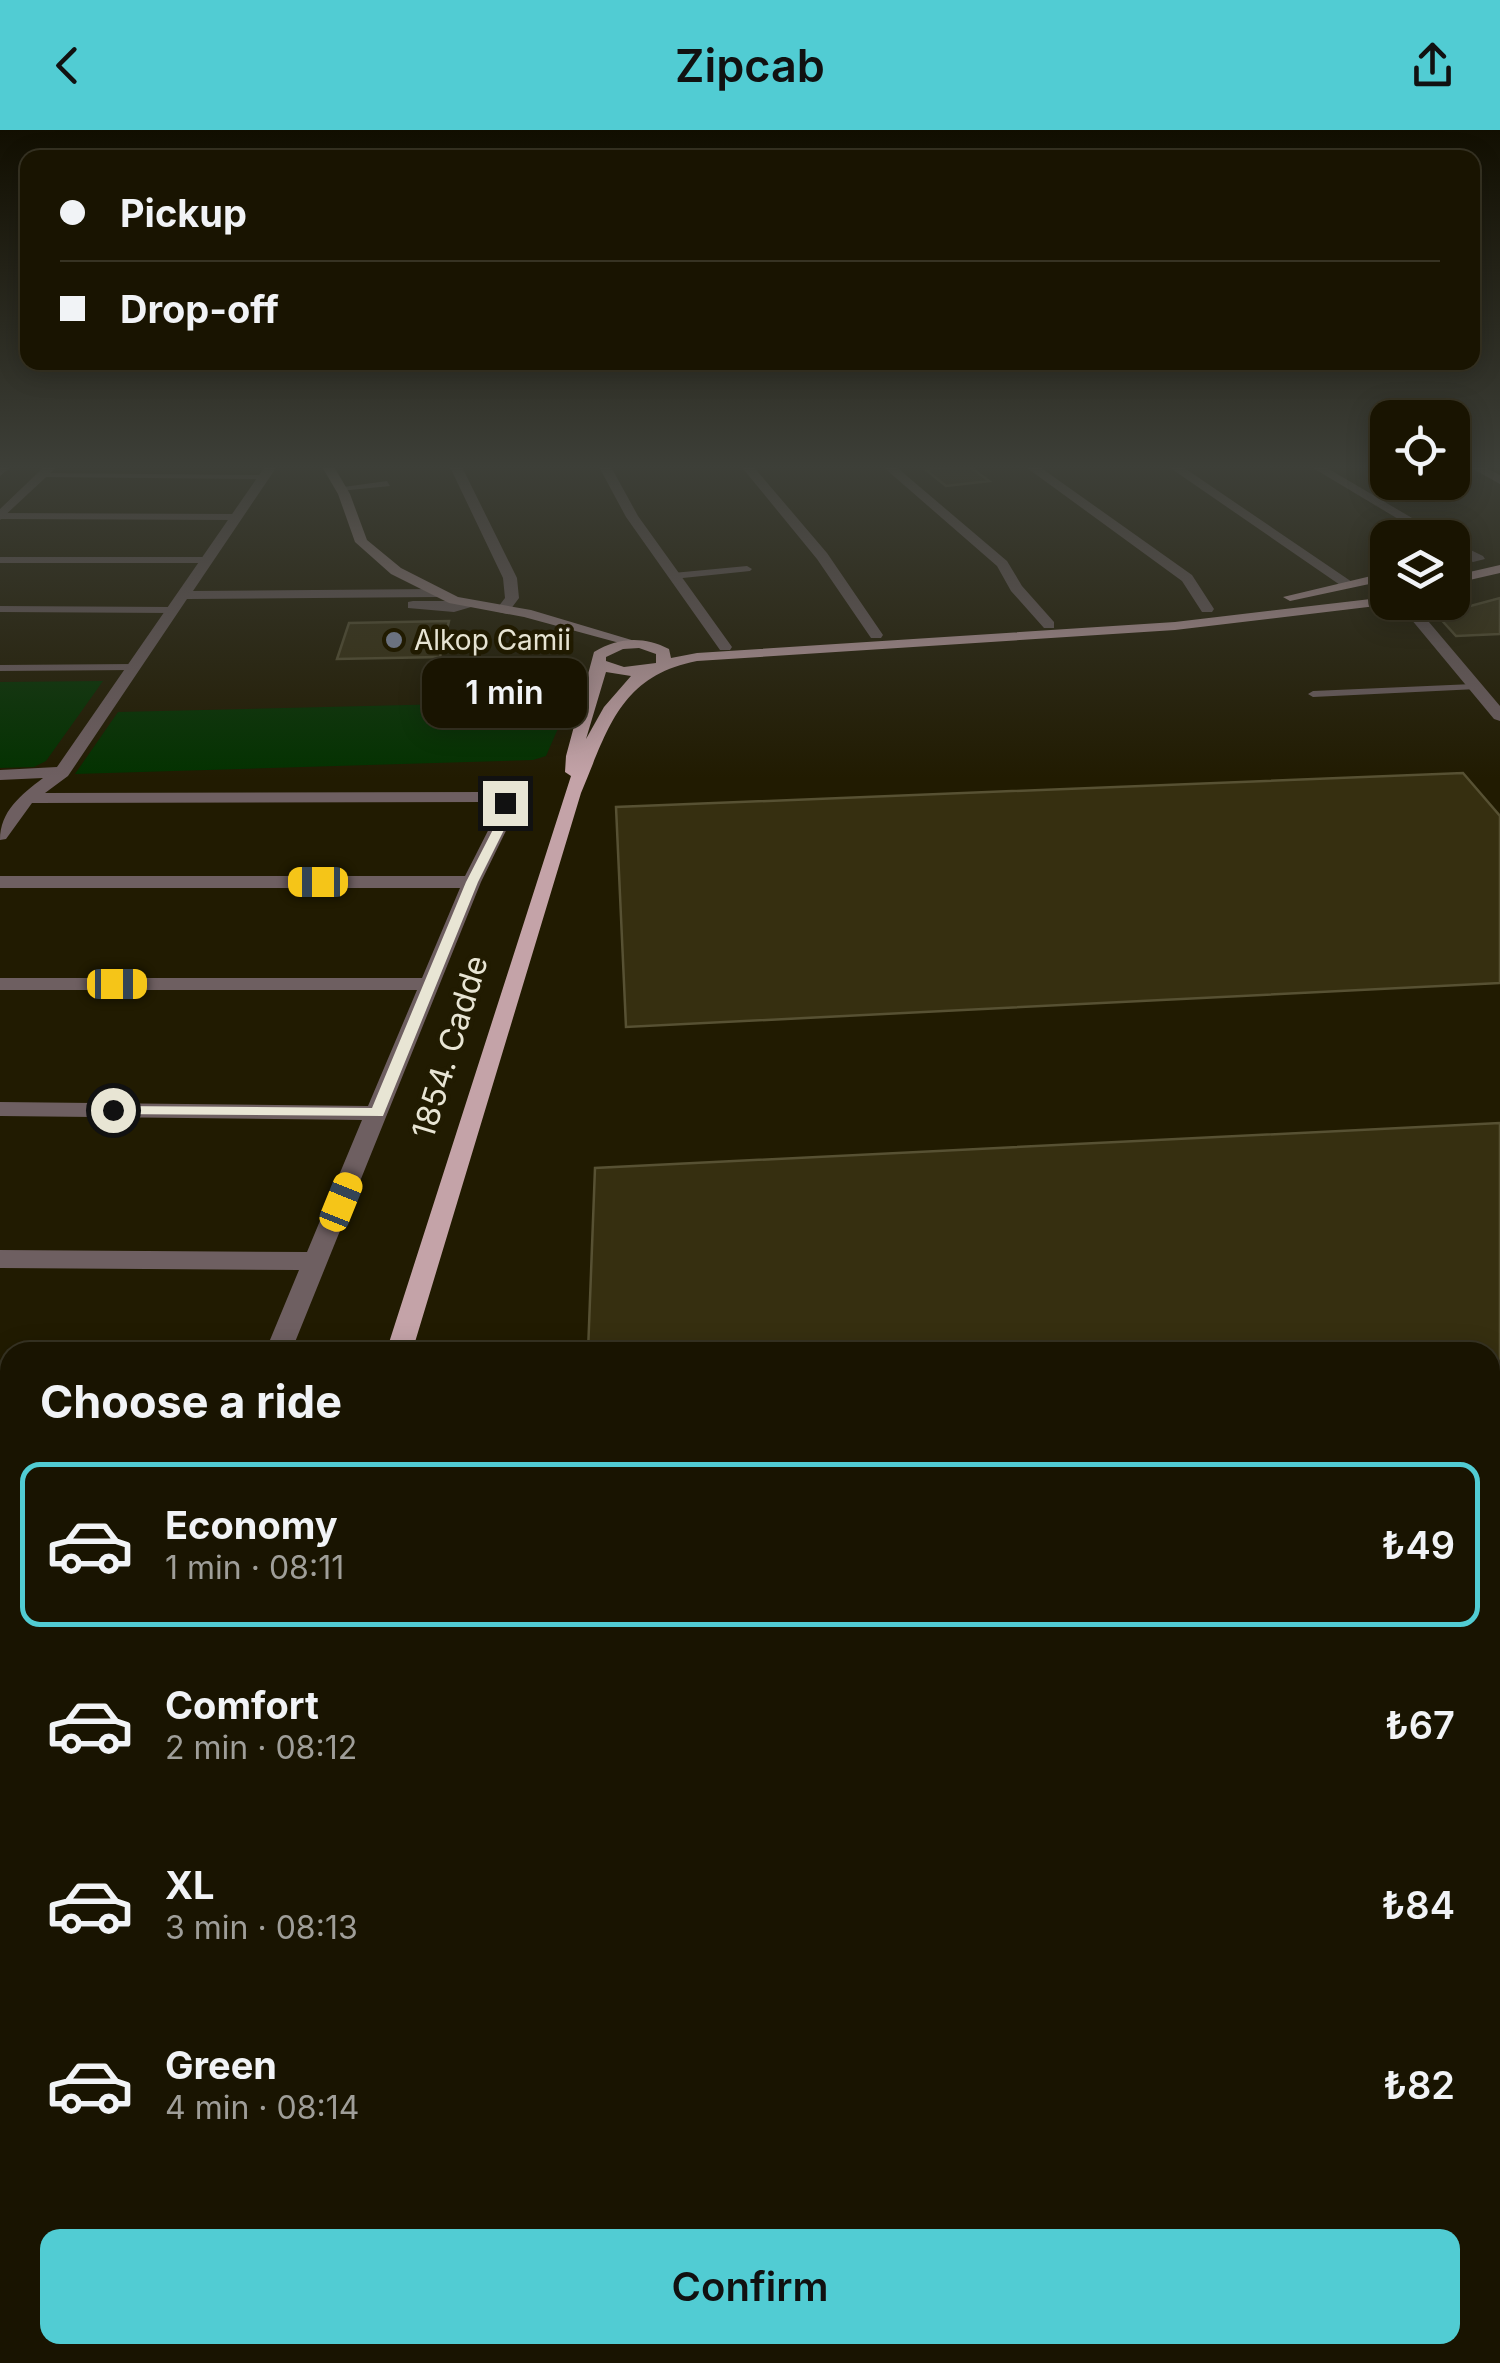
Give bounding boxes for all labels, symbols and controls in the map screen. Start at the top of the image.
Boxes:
icon: back [40,38,95,93]
text: Zipcab [675,38,825,93]
icon: share [1405,38,1460,93]
text: Pickup [120,190,247,236]
text: Drop-off [120,286,279,332]
map controls [1370,400,1470,620]
button: locate [1370,400,1470,500]
button: layers [1370,520,1470,620]
place label: Alkop Camii [414,623,571,657]
marker: Alkop Camii [383,629,405,651]
callout: 1 min [422,658,588,728]
text: 1 min [465,673,544,712]
route end [483,781,528,826]
car [288,867,348,897]
street label: 1854. Cadde [403,951,496,1143]
car [87,969,147,999]
route start [91,1088,136,1133]
car [316,1169,366,1235]
text: Choose a ride [40,1374,342,1429]
icon: car [45,1500,135,1590]
text: Economy [165,1502,338,1548]
text: ₺49 [1382,1522,1455,1568]
text: 1 min · 08:11 [165,1548,344,1587]
icon: car [45,1680,135,1770]
text: Comfort [165,1682,319,1728]
text: ₺67 [1385,1702,1455,1748]
text: 2 min · 08:12 [165,1728,357,1767]
icon: car [45,1860,135,1950]
text: XL [165,1862,215,1908]
text: ₺84 [1382,1882,1455,1928]
text: 3 min · 08:13 [165,1908,358,1947]
icon: car [45,2040,135,2130]
text: Green [165,2042,277,2088]
text: ₺82 [1383,2062,1455,2108]
text: 4 min · 08:14 [165,2088,359,2127]
button: Confirm [40,2229,1460,2344]

